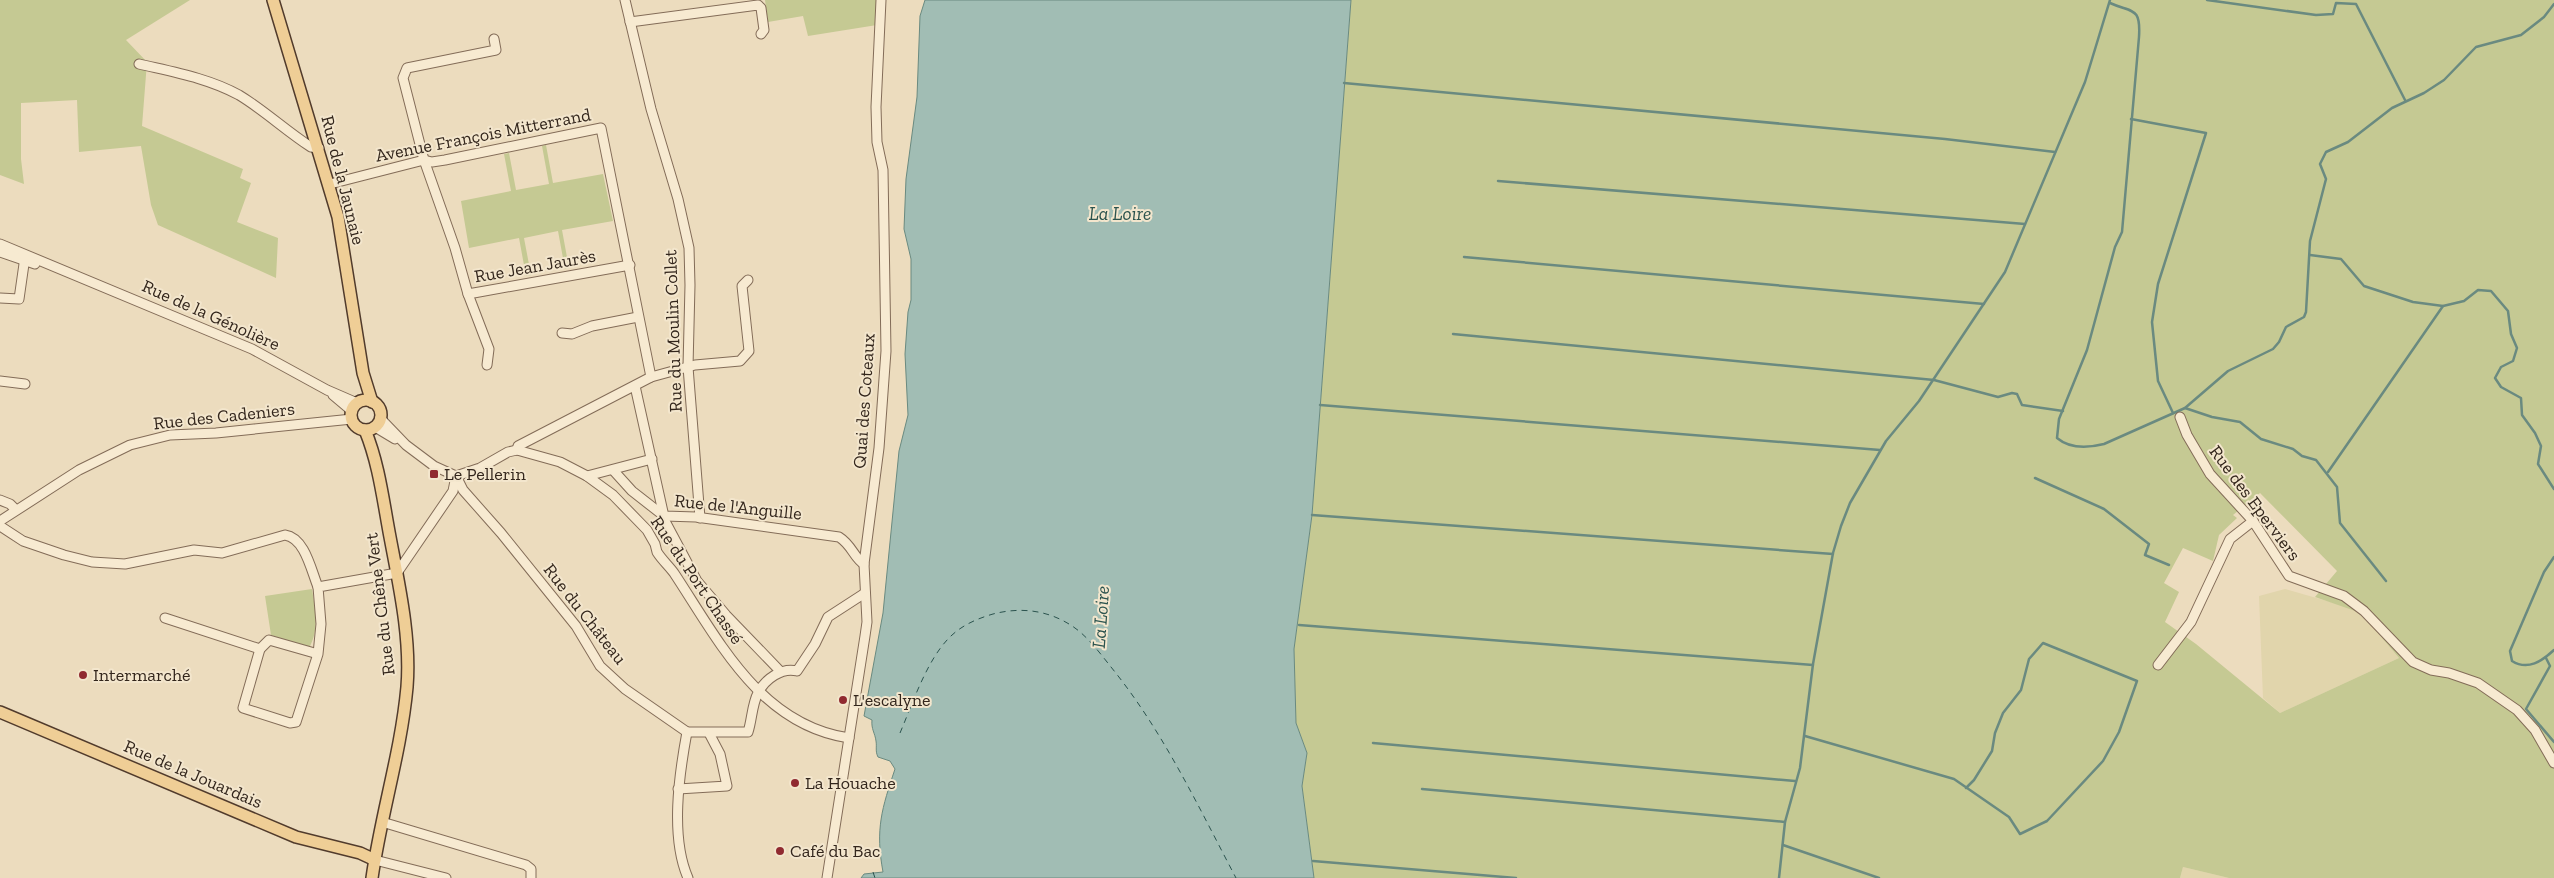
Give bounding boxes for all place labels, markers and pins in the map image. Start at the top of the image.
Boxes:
place label: Le Pellerin [444,463,526,485]
marker: Le Pellerin [428,468,440,480]
place label: Intermarché [93,664,190,686]
marker: Intermarché [77,669,89,681]
place label: L'escalyne [853,689,931,711]
marker: L'escalyne [837,694,849,706]
place label: La Houache [805,772,896,794]
marker: La Houache [789,777,801,789]
place label: Café du Bac [790,840,880,862]
marker: Café du Bac [774,845,786,857]

